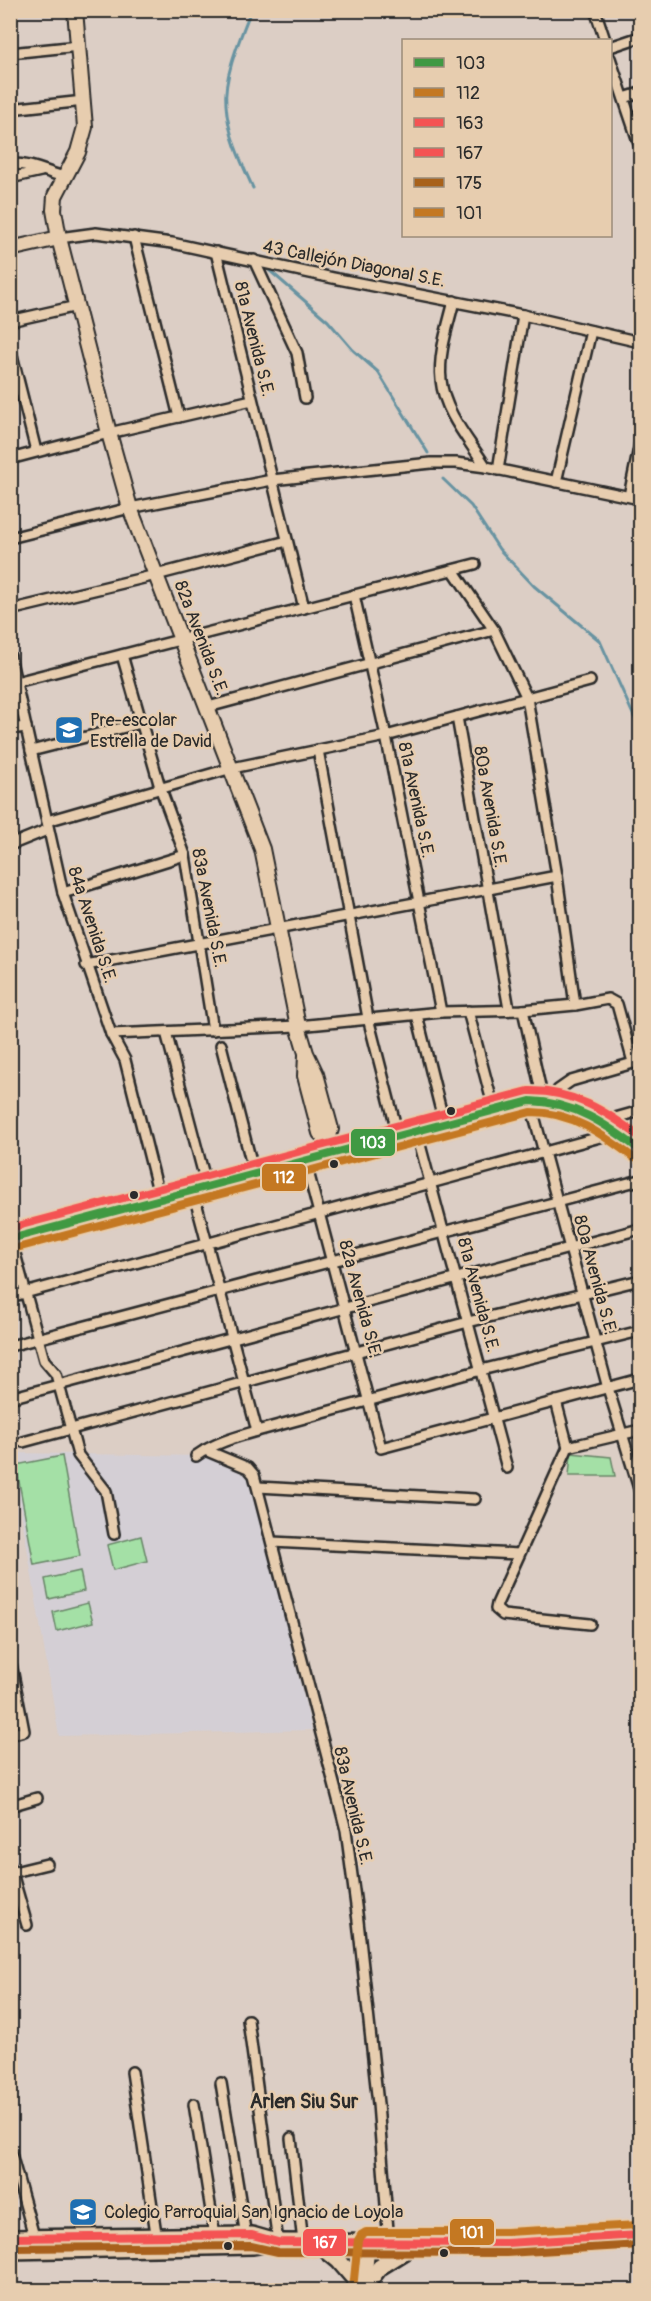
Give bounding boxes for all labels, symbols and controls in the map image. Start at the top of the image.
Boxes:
legend [402,39,612,237]
text: 103 [456,52,485,75]
text: 112 [456,82,480,105]
text: 163 [456,112,484,135]
text: 167 [456,142,483,165]
text: 175 [456,172,482,195]
text: 101 [456,202,482,225]
street label: 43 Callejón Diagonal S.E. [261,235,447,293]
street label: 81a Avenida S.E. [229,279,279,399]
street label: 82a Avenida S.E. [169,577,233,699]
place label: Pre-escolar Estrella de David [90,709,212,753]
school or university icon: Pre-escolar Estrella de David [53,714,85,746]
street label: 81a Avenida S.E. [393,740,439,860]
street label: 80a Avenida S.E. [468,744,512,870]
street label: 83a Avenida S.E. [186,846,232,970]
street label: 84a Avenida S.E. [62,864,122,986]
unlabelled marker [445,1105,457,1117]
line badge: 103 [350,1128,396,1157]
text: 103 [360,1133,386,1153]
unlabelled marker [328,1158,340,1170]
line badge: 112 [261,1163,307,1192]
text: 112 [273,1168,295,1188]
unlabelled marker [128,1189,140,1201]
street label: 80a Avenida S.E. [568,1213,622,1337]
street label: 81a Avenida S.E. [452,1235,504,1355]
street label: 82a Avenida S.E. [333,1238,387,1360]
street label: 83a Avenida S.E. [328,1745,378,1867]
district label: Arlen Siu Sur [250,2089,359,2114]
school or university icon: Colegio Parroquial San Ignacio de Loyola [67,2196,99,2228]
place label: Colegio Parroquial San Ignacio de Loyola [104,2201,403,2224]
line badge: 101 [449,2218,495,2246]
text: 101 [460,2223,484,2243]
line badge: 167 [302,2228,347,2257]
text: 167 [313,2233,337,2253]
unlabelled marker [222,2240,234,2252]
unlabelled marker [438,2247,450,2259]

